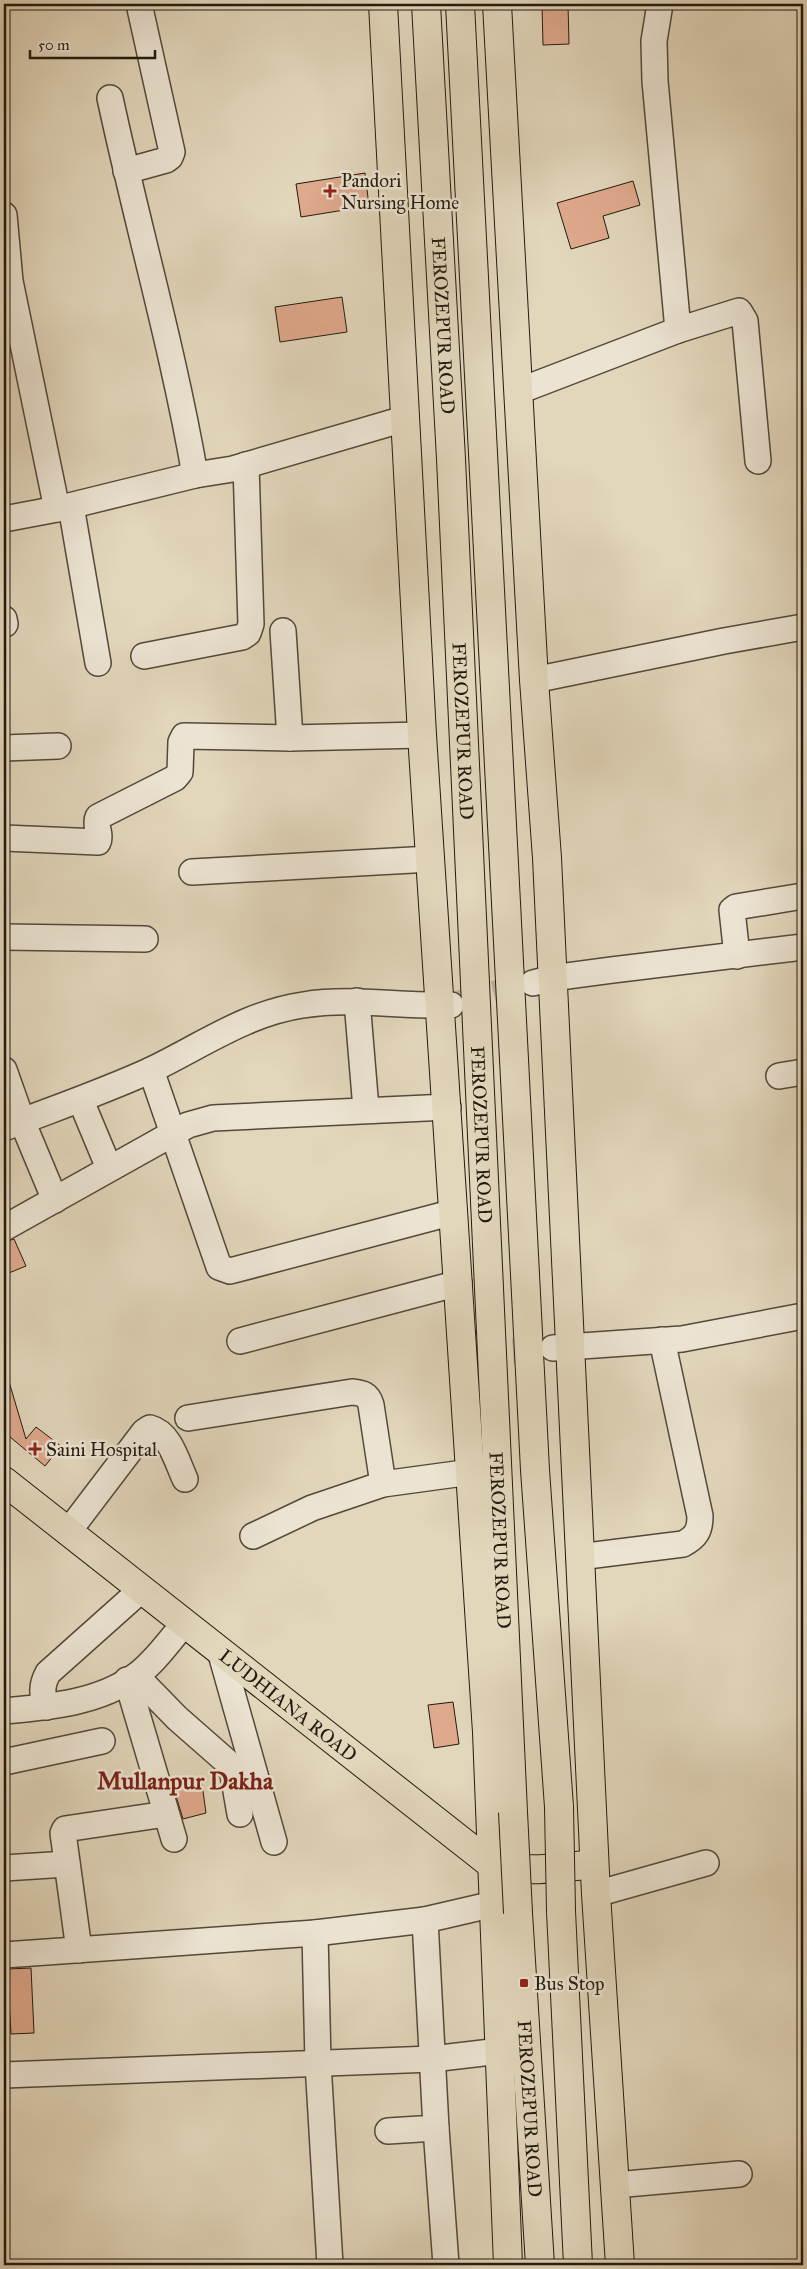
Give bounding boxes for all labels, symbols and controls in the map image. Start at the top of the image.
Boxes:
scale bar [30,28,155,60]
text: 50 m [38,36,70,54]
place label: Pandori Nursing Home [341,169,459,215]
marker: Pandori Nursing Home [323,184,337,198]
street label: FEROZEPUR ROAD [427,236,460,415]
street label: FEROZEPUR ROAD [447,642,479,820]
street label: FEROZEPUR ROAD [466,1045,497,1224]
place label: Saini Hospital [46,1438,158,1461]
marker: Saini Hospital [28,1442,42,1456]
street label: FEROZEPUR ROAD [484,1451,516,1629]
street label: LUDHIANA ROAD [215,1644,362,1766]
district label: Mullanpur Dakha [97,1766,274,1796]
place label: Bus Stop [534,1972,605,1995]
marker: Bus Stop [518,1977,530,1989]
street label: FEROZEPUR ROAD [513,2019,547,2198]

